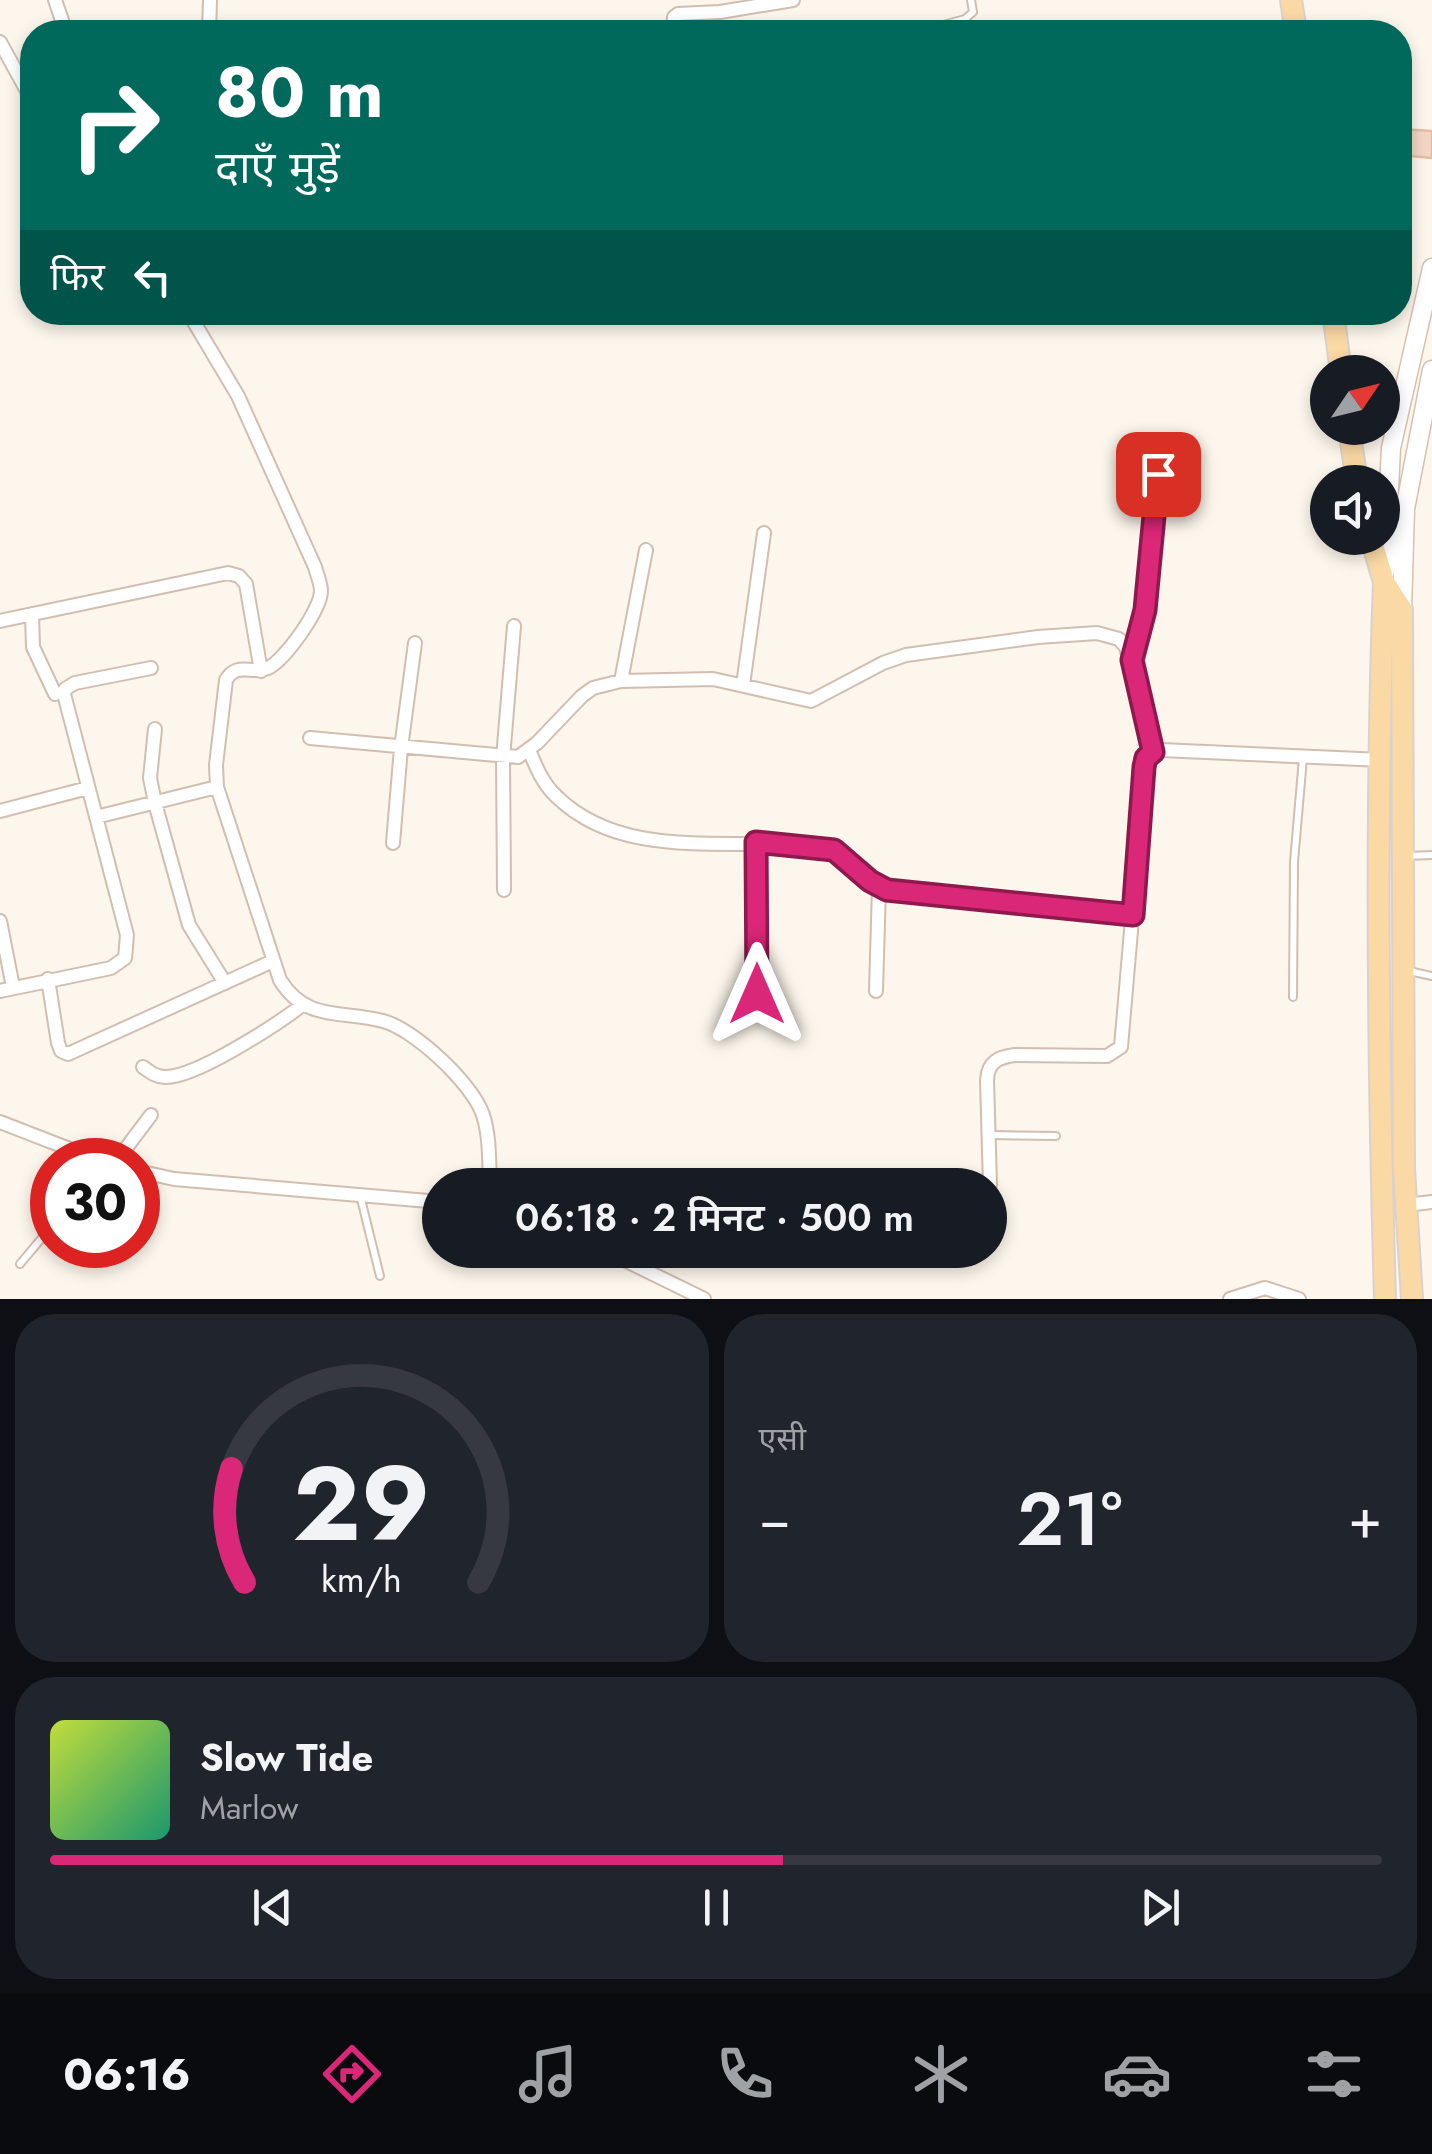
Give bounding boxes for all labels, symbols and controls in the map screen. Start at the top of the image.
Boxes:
text: 80 m [215,42,384,143]
icon: right [50,60,180,190]
text: दाएँ मुड़ें [215,135,340,200]
text: फिर [50,249,105,304]
icon: left [125,250,180,305]
north arrow [1310,355,1400,445]
map controls [1310,355,1400,555]
pin [1116,432,1201,517]
icon: arrive [1131,447,1186,502]
button: sound [1310,465,1400,555]
position arrow [705,942,809,1046]
speed limit sign: 30 [30,1138,160,1268]
text: 06:18 · 2 मिनट · 500 m [515,1190,914,1245]
text: एसी [759,1416,806,1462]
text: 29 [293,1429,431,1579]
text: 21° [1017,1465,1122,1573]
text: − [759,1479,791,1559]
text: + [1348,1479,1382,1559]
text: km/h [321,1554,402,1605]
text: Slow Tide [200,1730,373,1785]
text: Marlow [200,1785,298,1831]
icon: previous [245,1880,300,1935]
icon: pause [689,1880,744,1935]
icon: next [1133,1880,1188,1935]
icon: directions [317,2039,387,2109]
icon: music [513,2039,583,2109]
icon: phone [710,2039,780,2109]
icon: climate [906,2039,976,2109]
icon: car [1102,2039,1172,2109]
icon: filters [1299,2039,1369,2109]
text: 06:16 [63,2042,191,2107]

